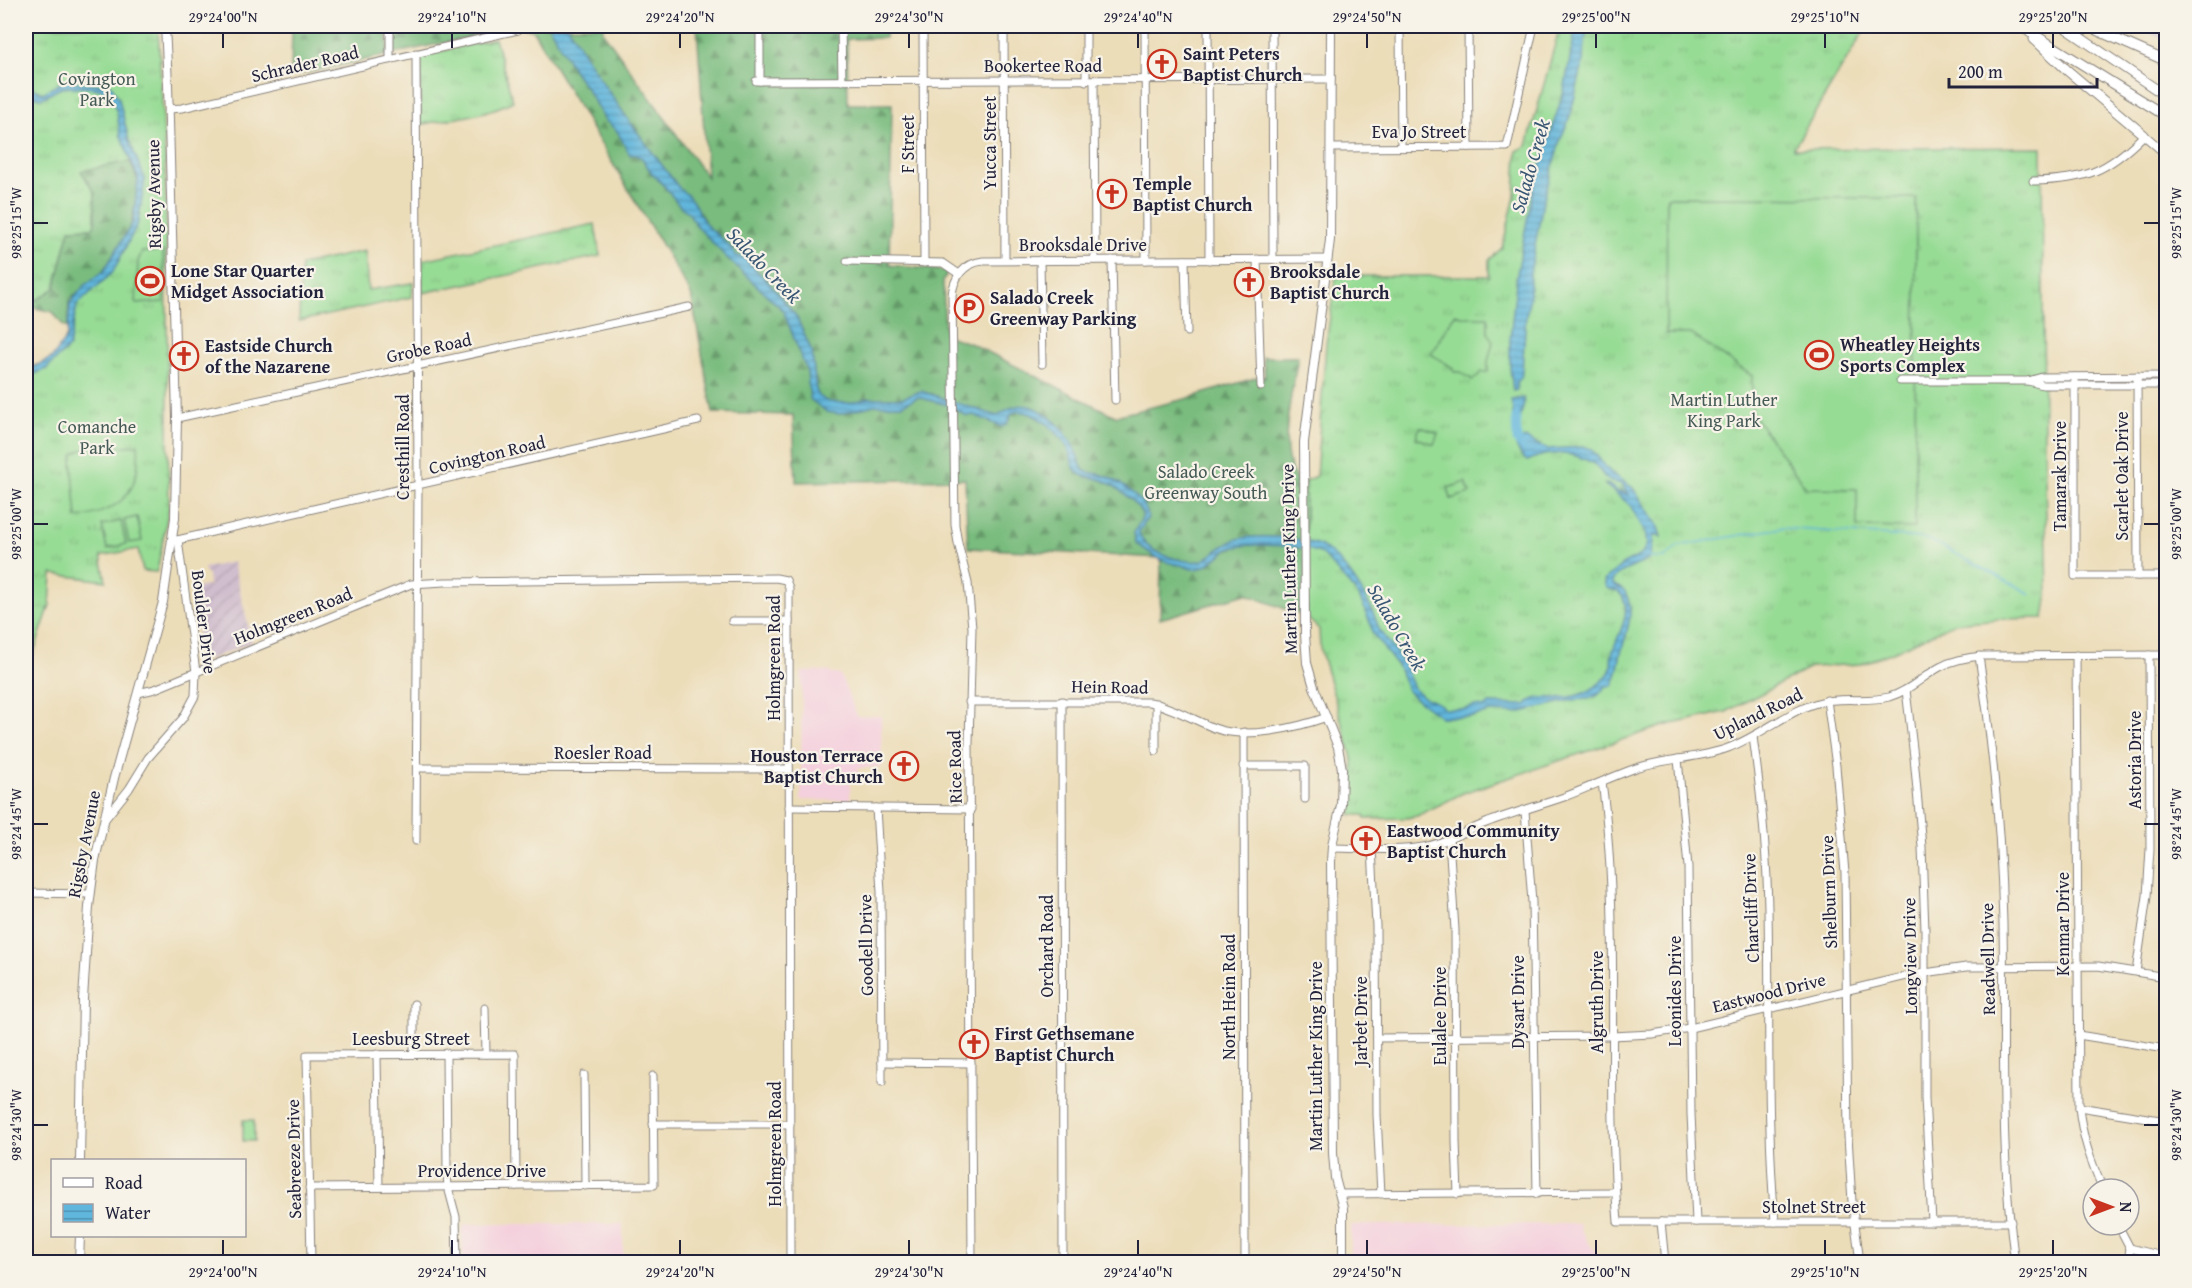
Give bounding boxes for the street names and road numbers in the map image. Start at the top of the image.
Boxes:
street label: Schrader Road [249,38,362,89]
street label: Bookertee Road [984,52,1102,79]
street label: Yucca Street [976,95,1003,190]
street label: F Street [894,114,921,173]
street label: Eva Jo Street [1372,118,1467,145]
street label: Rigsby Avenue [139,139,168,249]
street label: Brooksdale Drive [1019,231,1147,258]
street label: Grobe Road [384,325,474,370]
street label: Cresthill Road [389,394,416,500]
street label: Scarlet Oak Drive [2108,411,2135,541]
street label: Tamarak Drive [2046,421,2073,531]
street label: Covington Road [426,428,548,481]
street label: Martin Luther King Drive [1273,464,1304,654]
street label: Boulder Drive [185,569,224,675]
street label: Holmgreen Road [230,579,356,652]
street label: Holmgreen Road [760,595,787,721]
street label: Hein Road [1071,672,1149,701]
street label: Upland Road [1709,680,1807,747]
street label: Astoria Drive [2121,711,2148,809]
street label: Rice Road [940,730,969,804]
street label: Roesler Road [554,739,652,766]
street label: Rigsby Avenue [60,788,107,900]
street label: Shelburn Drive [1813,835,1844,949]
street label: Charcliff Drive [1735,853,1766,963]
street label: Kenmar Drive [2049,872,2076,976]
street label: Goodell Drive [851,894,880,996]
street label: Orchard Road [1033,894,1060,997]
street label: Longview Drive [1895,897,1924,1015]
street label: Readwell Drive [1973,903,2002,1015]
street label: North Hein Road [1215,934,1242,1060]
street label: Leonides Drive [1661,935,1688,1047]
street label: Algruth Drive [1583,951,1610,1053]
street label: Dysart Drive [1504,955,1531,1049]
street label: Martin Luther King Drive [1302,961,1329,1151]
street label: Eastwood Drive [1709,965,1828,1020]
street label: Eulalee Drive [1426,967,1453,1065]
street label: Jarbet Drive [1347,976,1374,1068]
street label: Leesburg Street [352,1025,471,1052]
street label: Holmgreen Road [761,1081,788,1207]
street label: Seabreeze Drive [279,1099,308,1219]
street label: Providence Drive [418,1157,546,1184]
street label: Stolnet Street [1762,1193,1867,1220]

